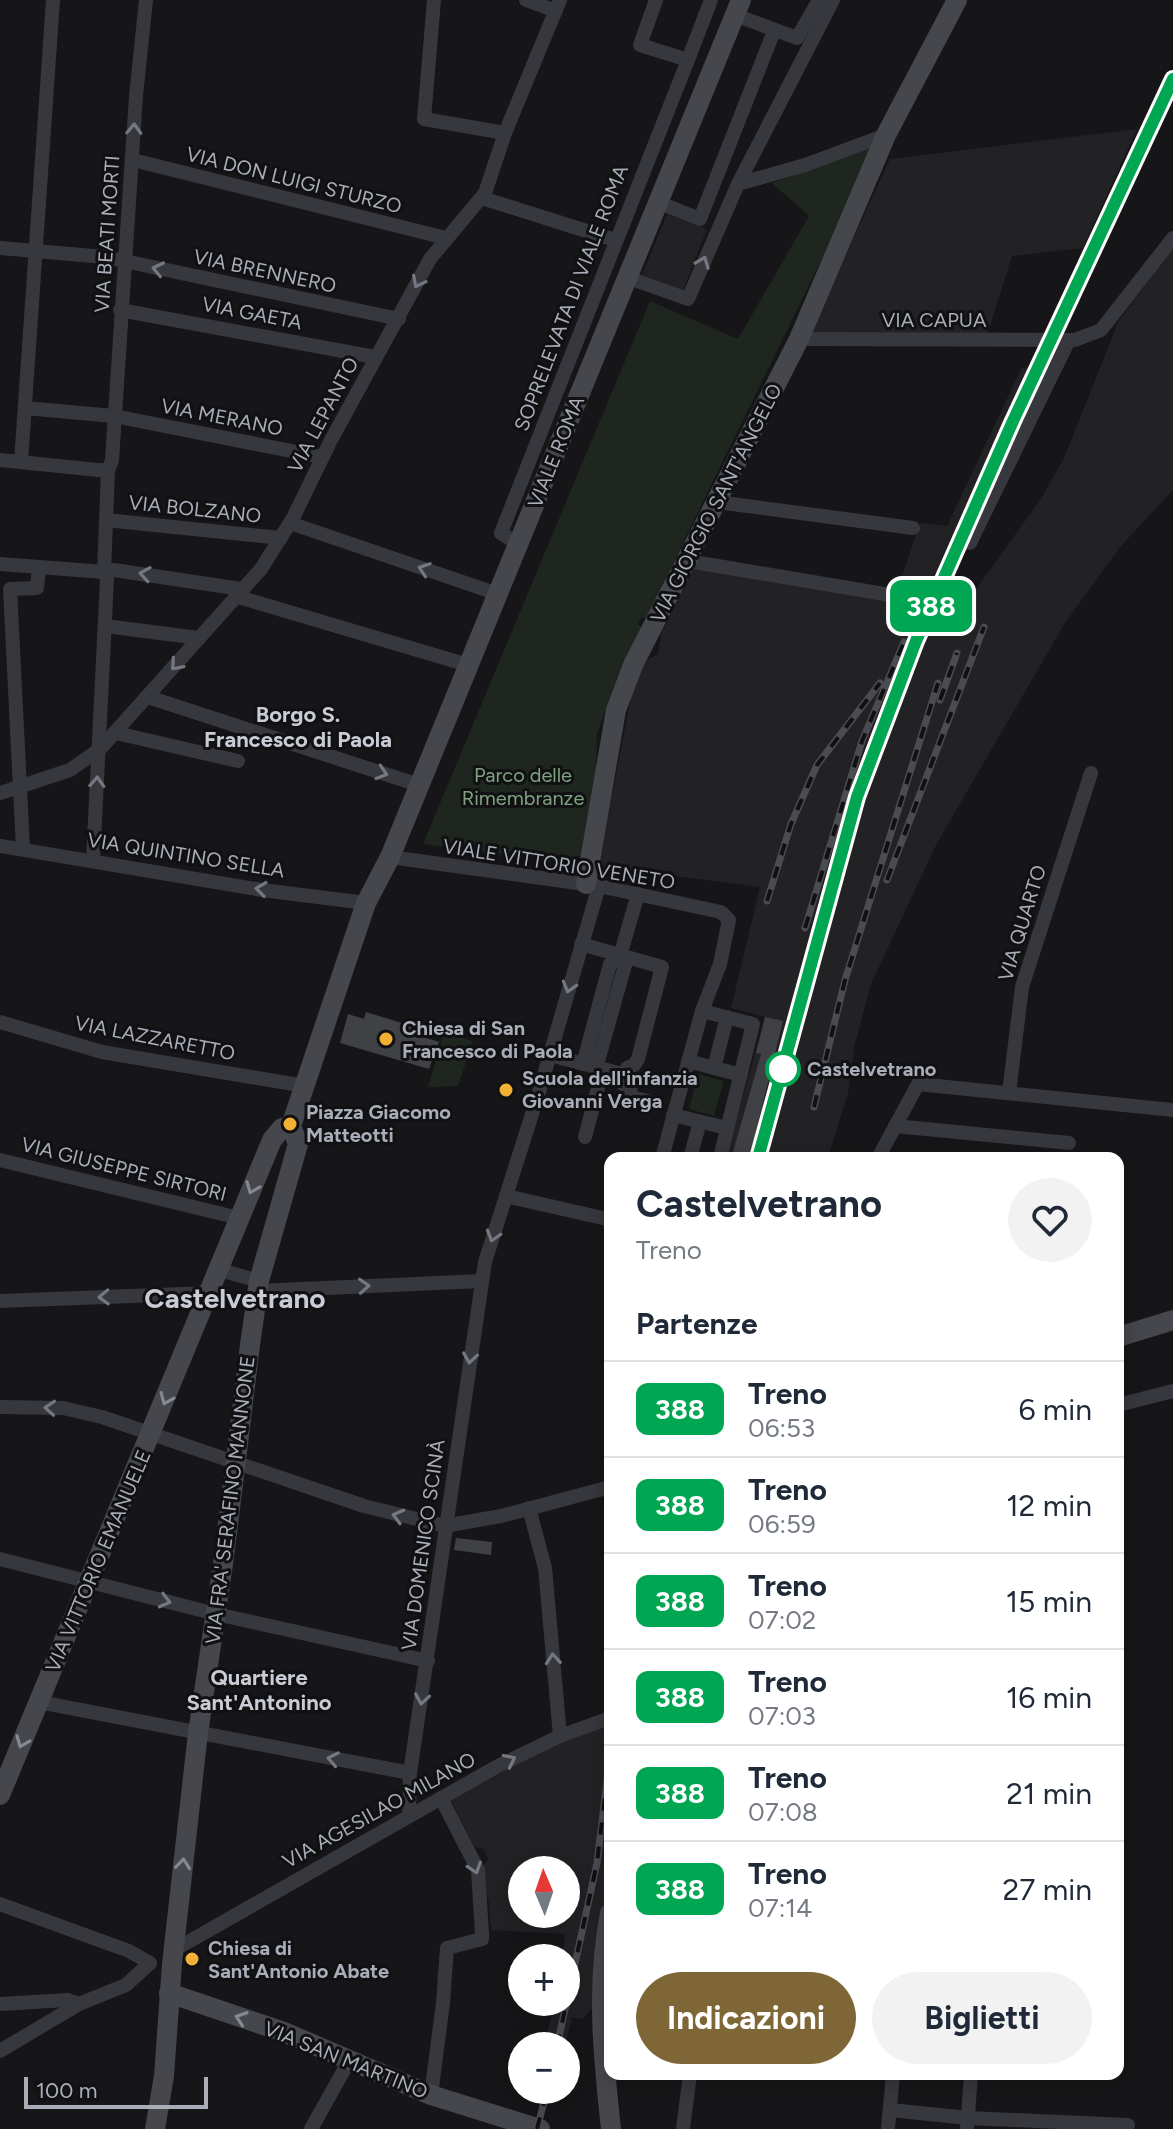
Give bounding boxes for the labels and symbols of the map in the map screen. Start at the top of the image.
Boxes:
one-way arrow [126,122,143,134]
street label: VIA DON LUIGI STURZO [184,142,404,218]
street label: VIA BEATI MORTI [90,154,124,314]
street label: SOPRELEVATA DI VIALE ROMA [509,161,633,434]
street label: VIA BRENNERO [191,244,339,298]
one-way arrow [693,256,709,270]
one-way arrow [152,261,166,278]
one-way arrow [413,274,428,288]
street label: VIA GAETA [200,292,305,335]
street label: VIA CAPUA [882,308,987,332]
street label: VIA LEPANTO [283,353,363,477]
street label: VIA GIORGIO SANT'ANGELO [645,380,787,626]
street label: VIALE ROMA [523,392,589,511]
street label: VIA MERANO [159,393,285,441]
street label: VIA BOLZANO [127,490,263,528]
one-way arrow [418,562,432,578]
one-way arrow [138,566,152,583]
line badge: 388 [885,580,977,632]
one-way arrow [171,656,186,671]
district label: Borgo S. Francesco di Paola [204,701,392,753]
park label: Parco delle Rimembranze [462,763,584,810]
one-way arrow [375,764,389,780]
one-way arrow [89,775,106,788]
street label: VIA QUINTINO SELLA [86,828,287,883]
street label: VIALE VITTORIO VENETO [441,834,677,894]
street label: VIA QUARTO [993,862,1051,984]
one-way arrow [254,881,268,898]
one-way arrow [561,980,578,994]
street label: VIA LAZZARETTO [73,1011,237,1065]
place label: Chiesa di San Francesco di Paola [402,1016,573,1063]
marker: Chiesa di San Francesco di Paola [377,1030,395,1048]
marker: Castelvetrano [766,1052,800,1086]
place label: Castelvetrano [807,1057,937,1081]
place label: Scuola dell'infanzia Giovanni Verga [522,1066,698,1113]
marker: Scuola dell'infanzia Giovanni Verga [497,1081,515,1099]
place label: Piazza Giacomo Matteotti [306,1100,451,1147]
marker: Piazza Giacomo Matteotti [281,1115,299,1133]
street label: VIA GIUSEPPE SIRTORI [19,1132,229,1206]
one-way arrow [245,1180,261,1195]
one-way arrow [486,1229,502,1242]
one-way arrow [358,1278,371,1295]
district label: Castelvetrano [144,1281,326,1315]
one-way arrow [97,1289,110,1306]
one-way arrow [462,1351,479,1365]
street label: VIA FRA' SERAFINO MANNONE [200,1354,260,1646]
one-way arrow [160,1390,176,1405]
one-way arrow [43,1400,56,1417]
street label: VIA DOMENICO SCINÀ [396,1438,450,1652]
street label: VIA VITTORIO EMANUELE [40,1446,156,1676]
one-way arrow [392,1509,406,1525]
one-way arrow [157,1592,171,1609]
one-way arrow [545,1652,562,1665]
district label: Quartiere Sant'Antonino [187,1664,332,1716]
one-way arrow [414,1692,431,1706]
one-way arrow [15,1734,32,1748]
street label: VIA AGESILAO MILANO [278,1747,480,1873]
one-way arrow [327,1751,340,1768]
one-way arrow [502,1755,517,1770]
north arrow [508,1856,580,1928]
one-way arrow [174,1857,191,1870]
one-way arrow [466,1861,482,1874]
place label: Chiesa di Sant'Antonio Abate [208,1936,389,1983]
marker: Chiesa di Sant'Antonio Abate [183,1950,201,1968]
one-way arrow [234,2011,248,2027]
street label: VIA SAN MARTINO [261,2016,431,2104]
scale bar [24,2073,208,2109]

